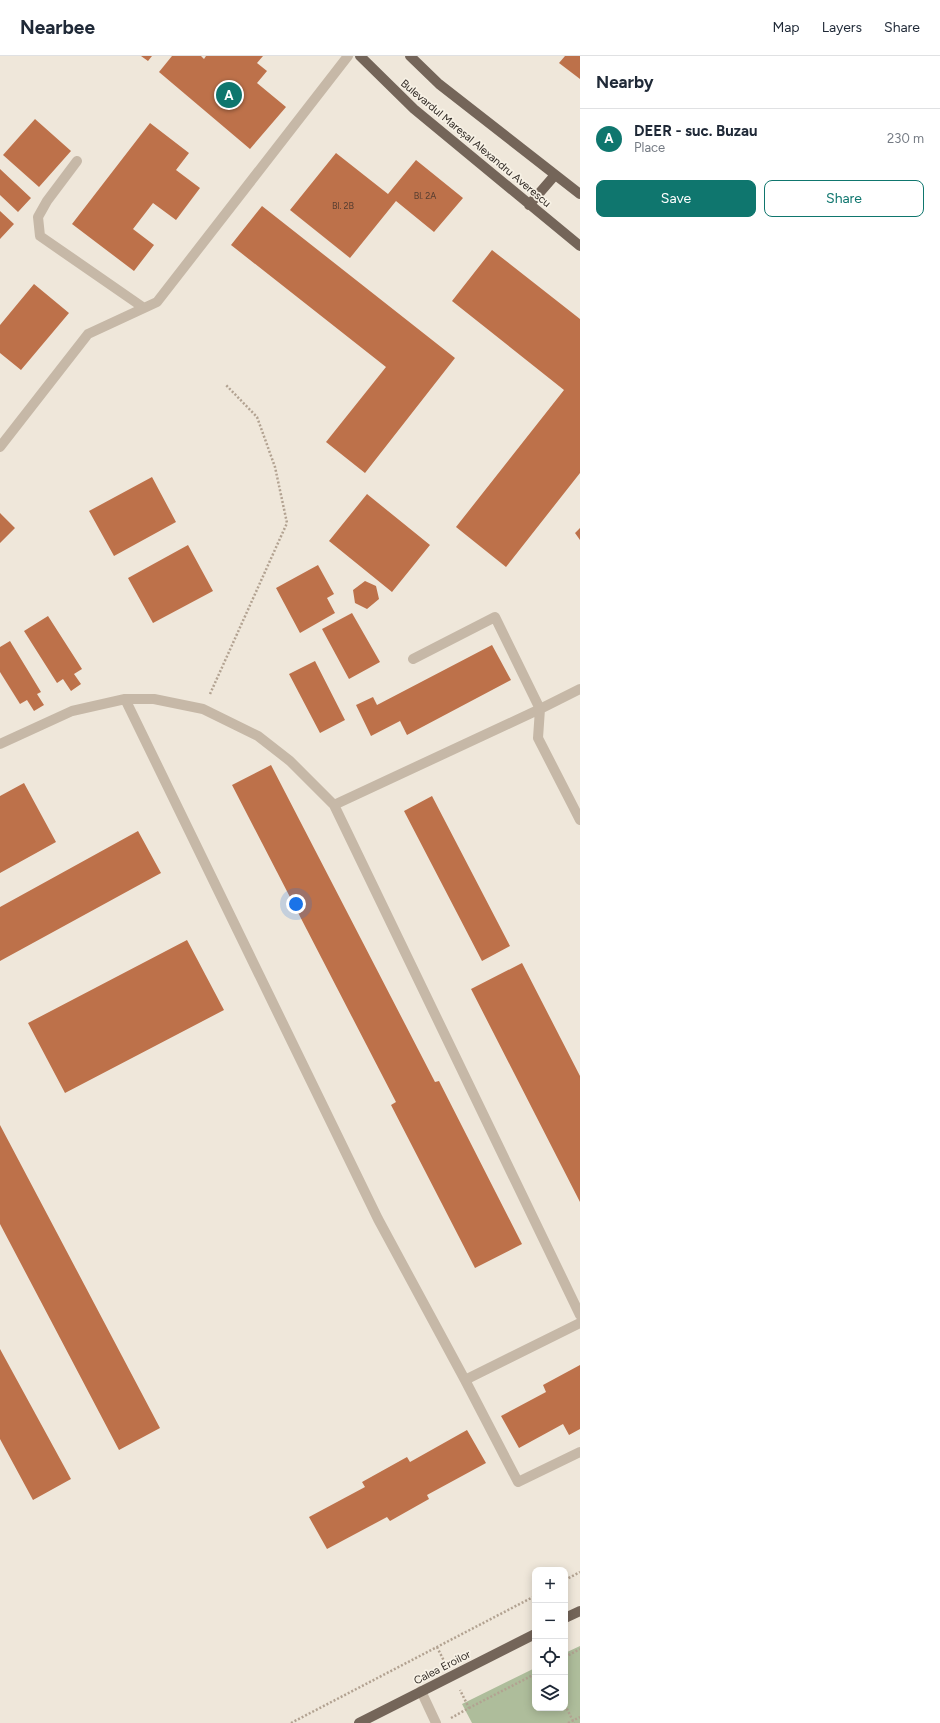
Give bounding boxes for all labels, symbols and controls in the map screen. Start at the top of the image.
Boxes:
text: Nearbee [20,16,95,39]
text: Map [772,19,800,36]
text: Layers [822,19,862,36]
text: Share [884,19,920,36]
text: Nearby [596,72,654,92]
street label: Bulevardul Mareșal Alexandru Averescu [398,77,553,210]
pin: A [216,80,242,110]
text: DEER - suc. Buzau [634,122,757,140]
text: A [604,131,614,146]
text: 230 m [887,131,924,146]
text: Place [634,140,665,155]
button: Save [596,180,756,217]
button: Share [764,180,924,217]
house number: Bl. 2A [414,190,436,201]
house number: Bl. 2B [332,200,355,211]
your location [286,894,306,914]
map controls [532,1567,568,1711]
button: + [532,1567,568,1603]
button: − [532,1603,568,1639]
button: locate [532,1639,568,1675]
street label: Calea Eroilor [412,1647,473,1687]
button: layers [532,1675,568,1711]

